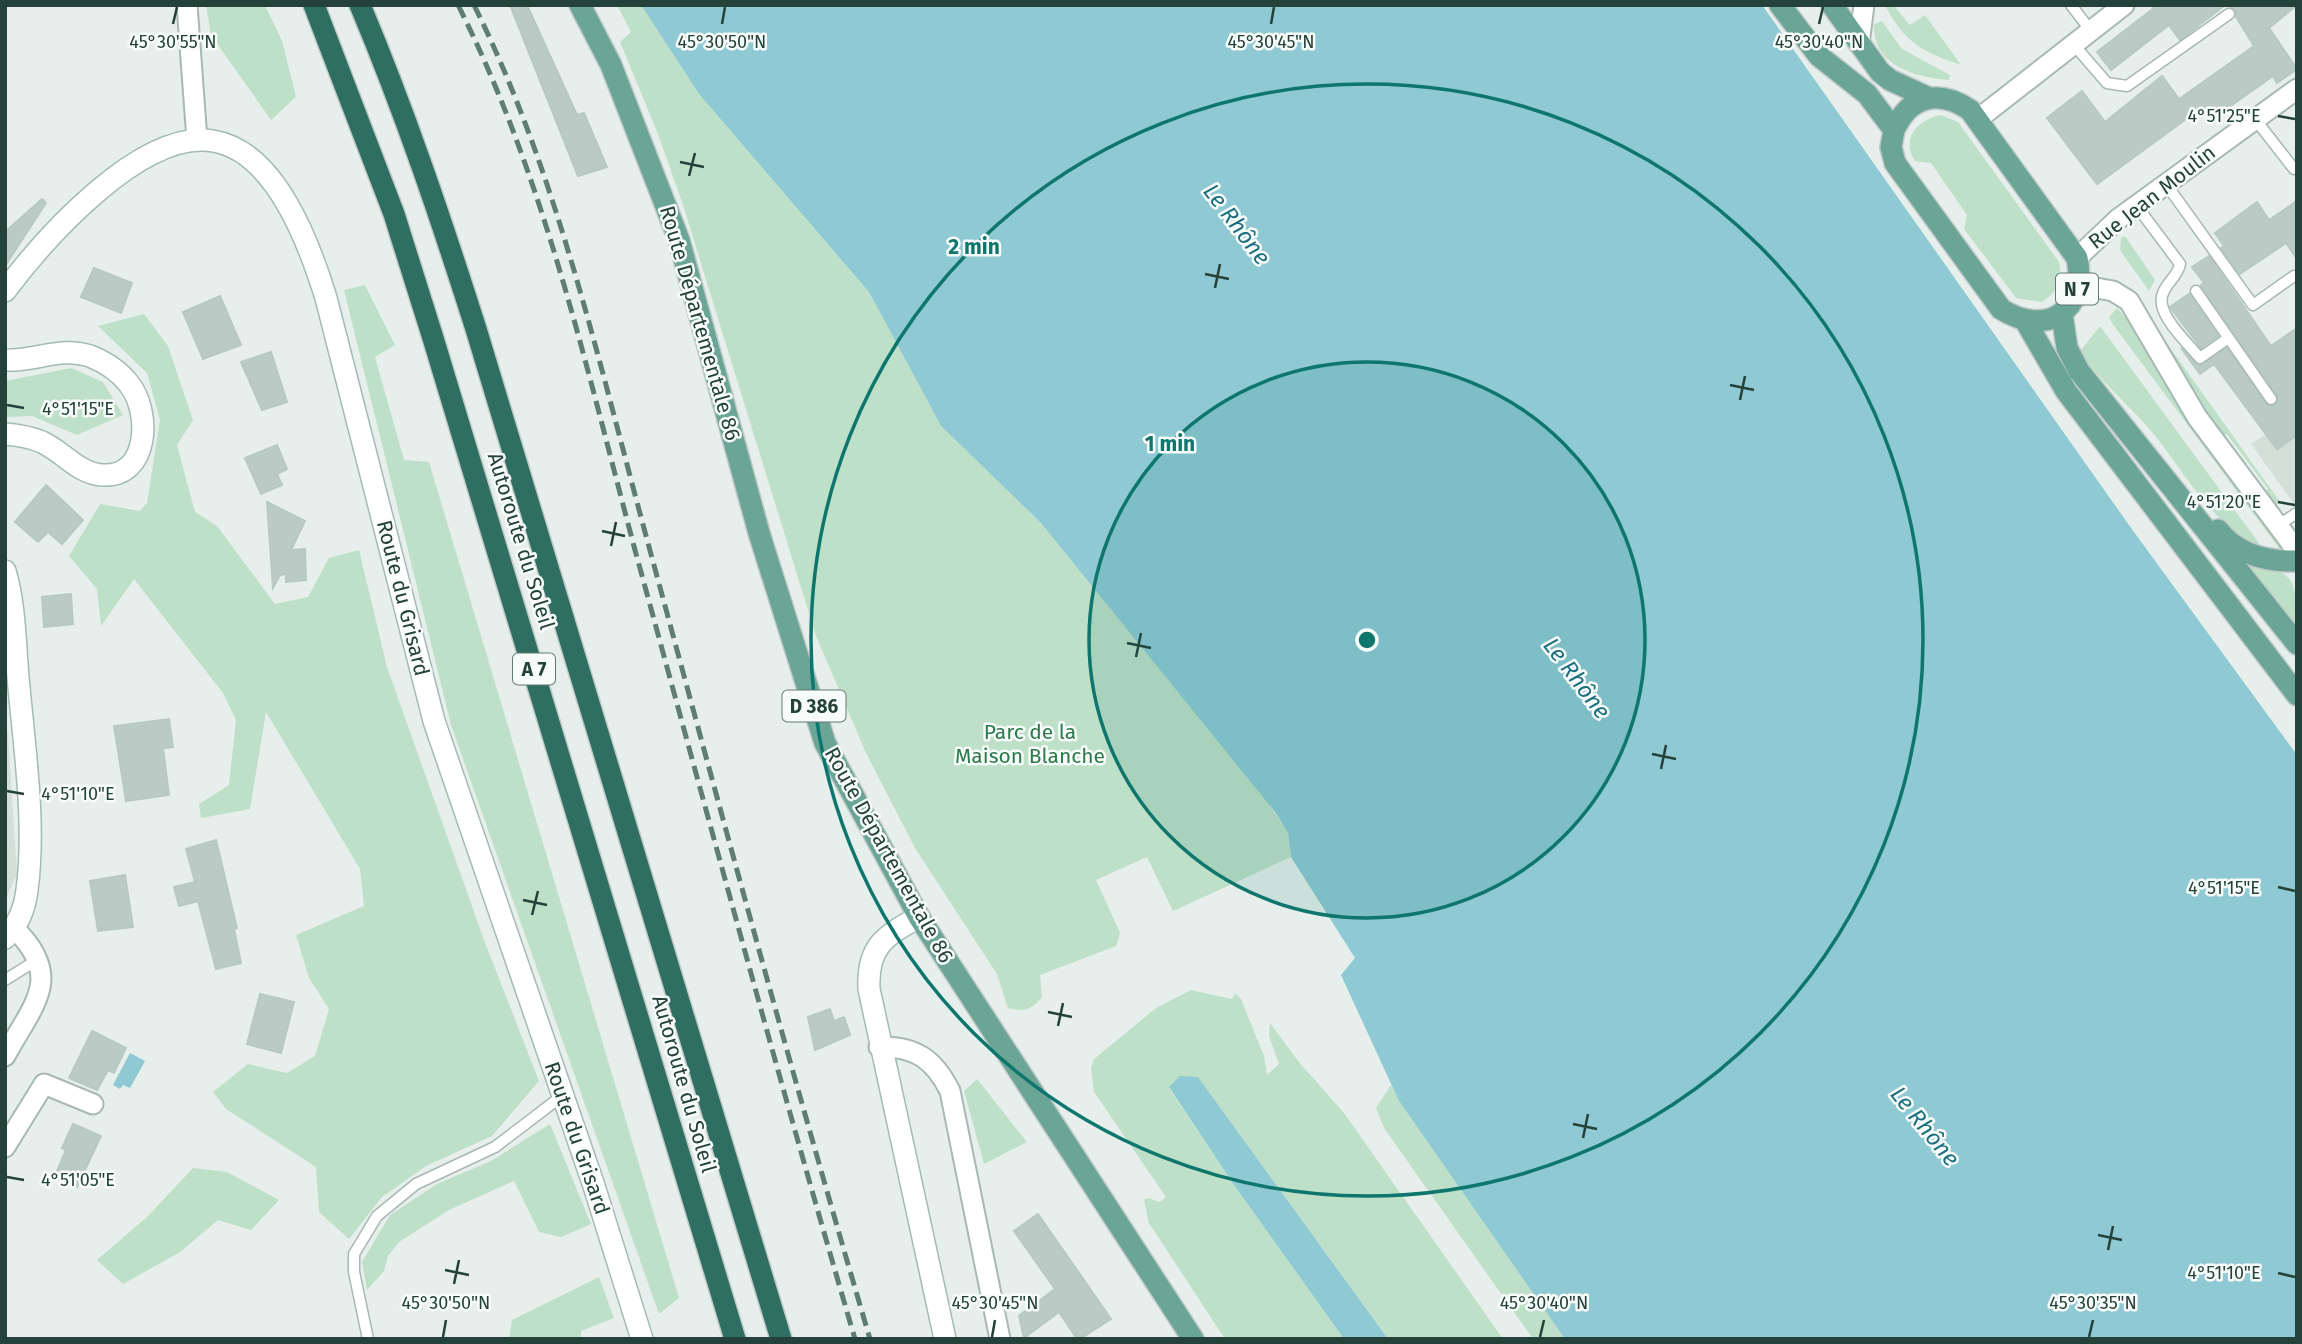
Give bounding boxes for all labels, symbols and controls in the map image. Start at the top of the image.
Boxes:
text: 45°30'55"N [129,31,217,53]
text: 45°30'50"N [678,31,766,53]
text: 45°30'45"N [1227,31,1315,53]
text: 45°30'40"N [1775,31,1863,53]
text: 4°51'25"E [2187,105,2261,127]
street label: Rue Jean Moulin [2083,139,2221,255]
water label: Le Rhône [1197,178,1277,270]
street label: Route Départementale 86 [654,203,746,443]
text: 2 min [948,234,1000,260]
road number: N 7 [2056,274,2098,304]
text: 4°51'15"E [42,398,114,420]
text: 1 min [1145,431,1195,457]
street label: Autoroute du Soleil [482,449,560,633]
text: 4°51'20"E [2187,491,2261,513]
street label: Route du Grisard [371,517,435,679]
centre of rings [1355,628,1379,652]
water label: Le Rhône [1537,632,1617,724]
road number: A 7 [513,654,555,684]
road number: D 386 [782,691,846,722]
park label: Parc de la Maison Blanche [955,719,1105,769]
street label: Route Départementale 86 [819,742,959,968]
text: 4°51'10"E [41,783,115,805]
text: 4°51'15"E [2188,877,2260,899]
street label: Autoroute du Soleil [646,992,722,1176]
street label: Route du Grisard [539,1058,615,1218]
water label: Le Rhône [1884,1081,1966,1172]
text: 4°51'05"E [41,1169,115,1191]
text: 4°51'10"E [2187,1262,2261,1284]
text: 45°30'50"N [402,1292,490,1314]
text: 45°30'45"N [951,1292,1039,1314]
text: 45°30'40"N [1500,1292,1588,1314]
text: 45°30'35"N [2049,1292,2137,1314]

